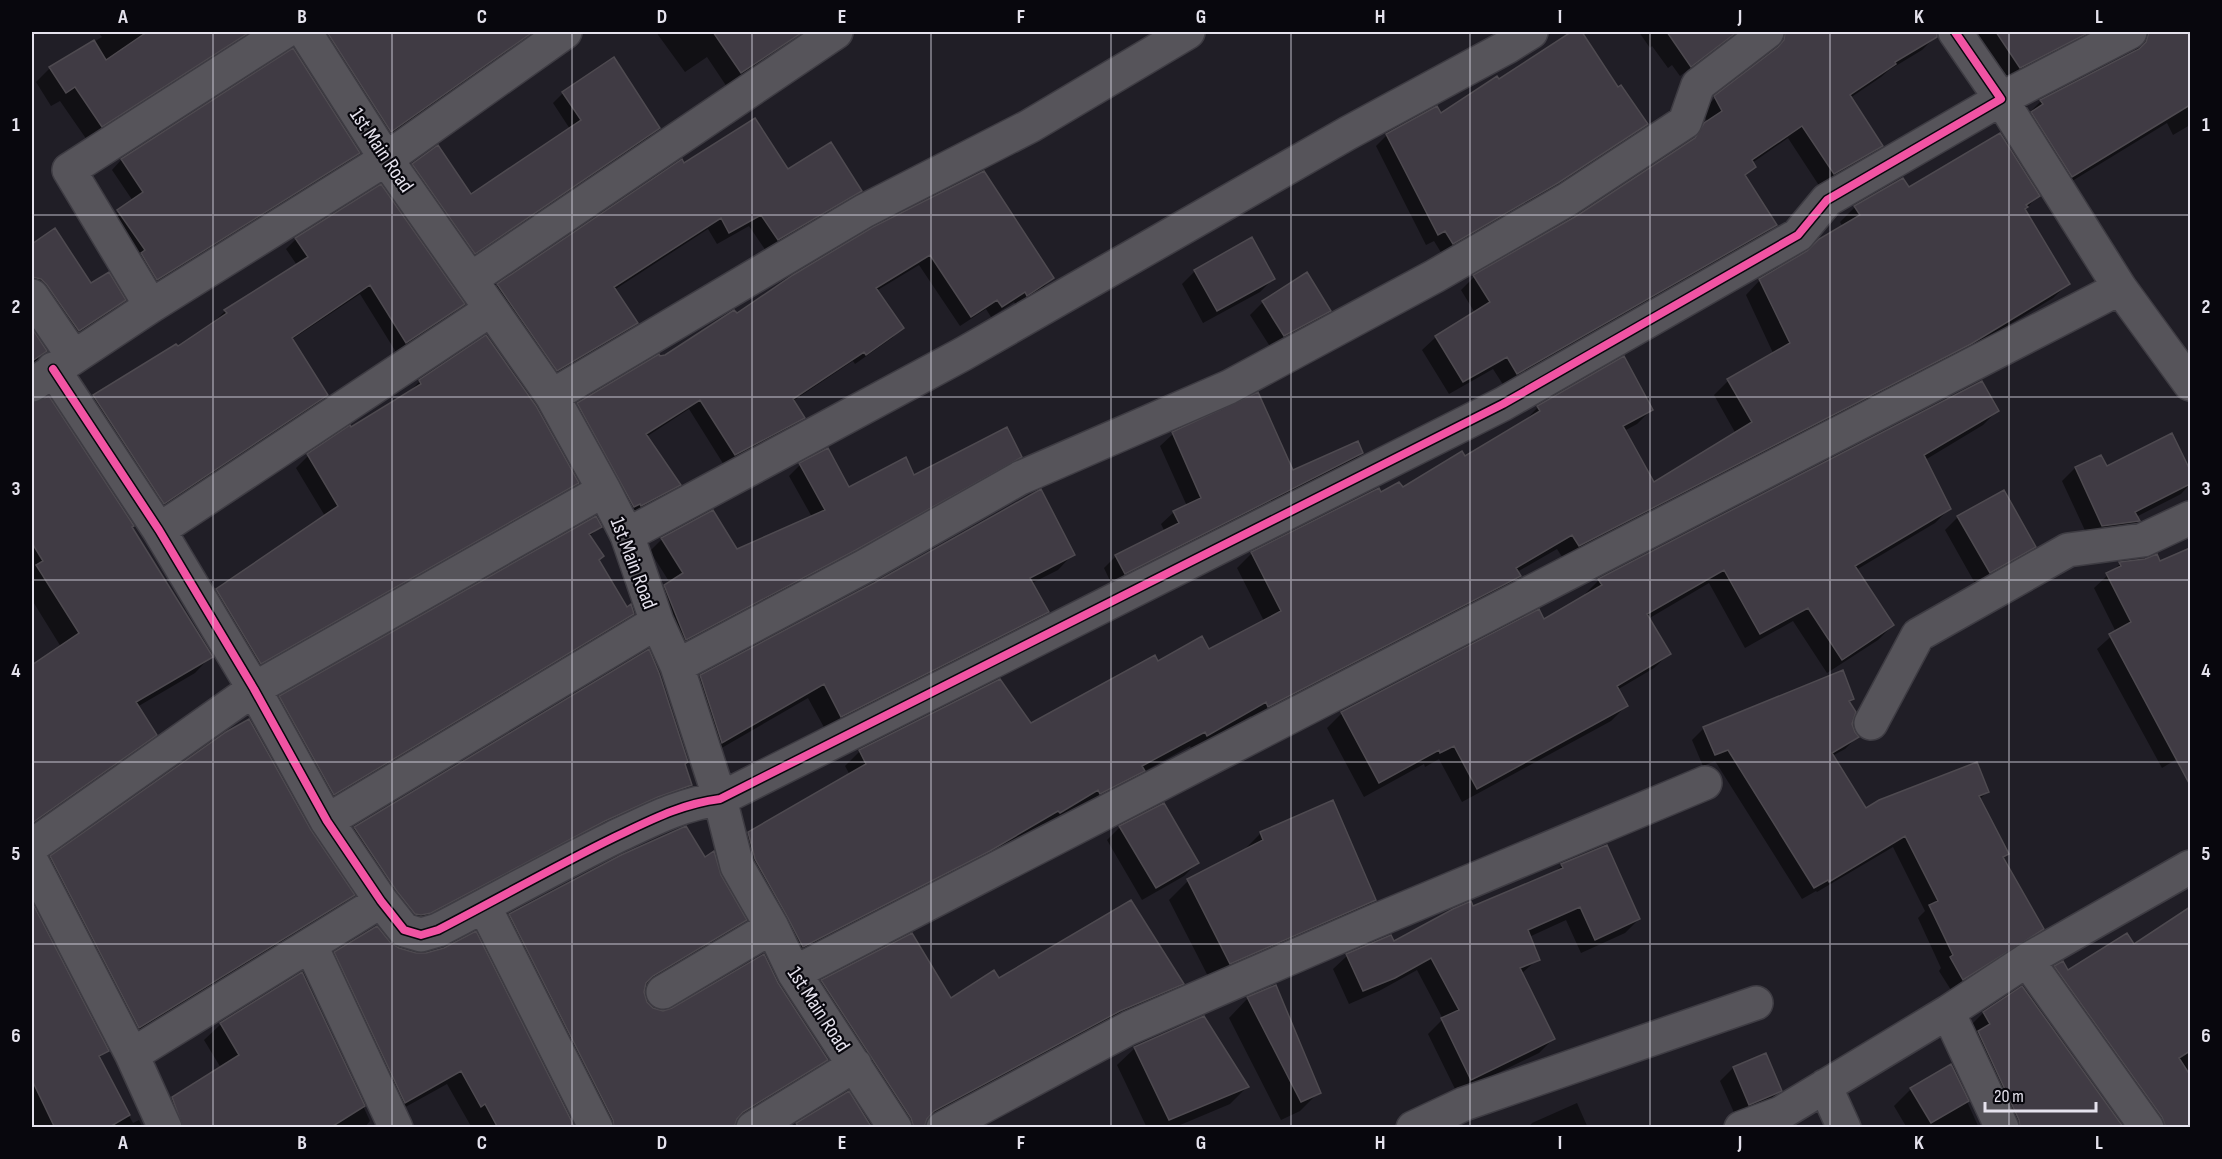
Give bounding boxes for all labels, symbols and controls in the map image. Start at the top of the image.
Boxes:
text: A [117,5,128,29]
text: B [297,5,307,29]
text: C [477,5,487,29]
text: D [657,5,667,29]
text: E [838,5,846,29]
text: F [1017,5,1025,29]
text: G [1196,5,1206,29]
text: H [1375,5,1385,29]
text: I [1558,5,1562,29]
text: J [1737,5,1742,29]
text: K [1914,5,1924,29]
text: L [2095,5,2103,29]
street label: 1st Main Road [344,103,419,197]
text: 1 [12,113,20,137]
text: 1 [2202,113,2210,137]
text: 2 [12,295,20,319]
text: 2 [2202,295,2210,319]
text: 3 [12,477,21,501]
text: 3 [2202,477,2211,501]
street label: 1st Main Road [605,514,662,613]
text: 4 [11,659,21,683]
text: 4 [2201,659,2211,683]
text: 5 [12,842,21,866]
text: 5 [2202,842,2211,866]
street label: 1st Main Road [782,962,855,1057]
text: 6 [11,1024,21,1048]
text: 6 [2201,1024,2211,1048]
scale bar [1985,1075,2096,1113]
text: 20 m [1994,1086,2024,1107]
text: A [117,1131,128,1155]
text: B [297,1131,307,1155]
text: C [477,1131,487,1155]
text: D [657,1131,667,1155]
text: E [838,1131,846,1155]
text: F [1017,1131,1025,1155]
text: G [1196,1131,1206,1155]
text: H [1375,1131,1385,1155]
text: I [1558,1131,1562,1155]
text: J [1737,1131,1742,1155]
text: K [1914,1131,1924,1155]
text: L [2095,1131,2103,1155]

